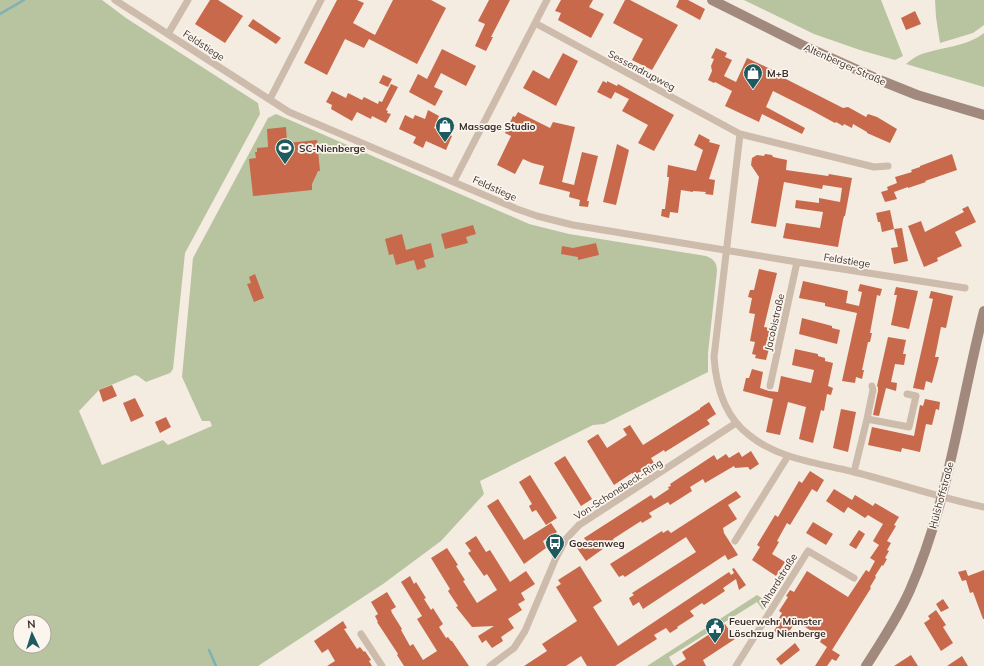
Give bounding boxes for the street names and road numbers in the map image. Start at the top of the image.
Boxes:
street label: Feldstiege [180,27,227,64]
street label: Altenberger Straße [802,41,888,88]
street label: Sessendrupweg [606,47,678,94]
street label: Feldstiege [471,173,519,204]
street label: Feldstiege [823,250,871,271]
street label: Jacobistraße [762,292,787,352]
street label: Von-Schonebeck-Ring [572,456,665,523]
street label: Hülshoffstraße [926,460,957,530]
street label: Alhardstraße [757,551,800,610]

